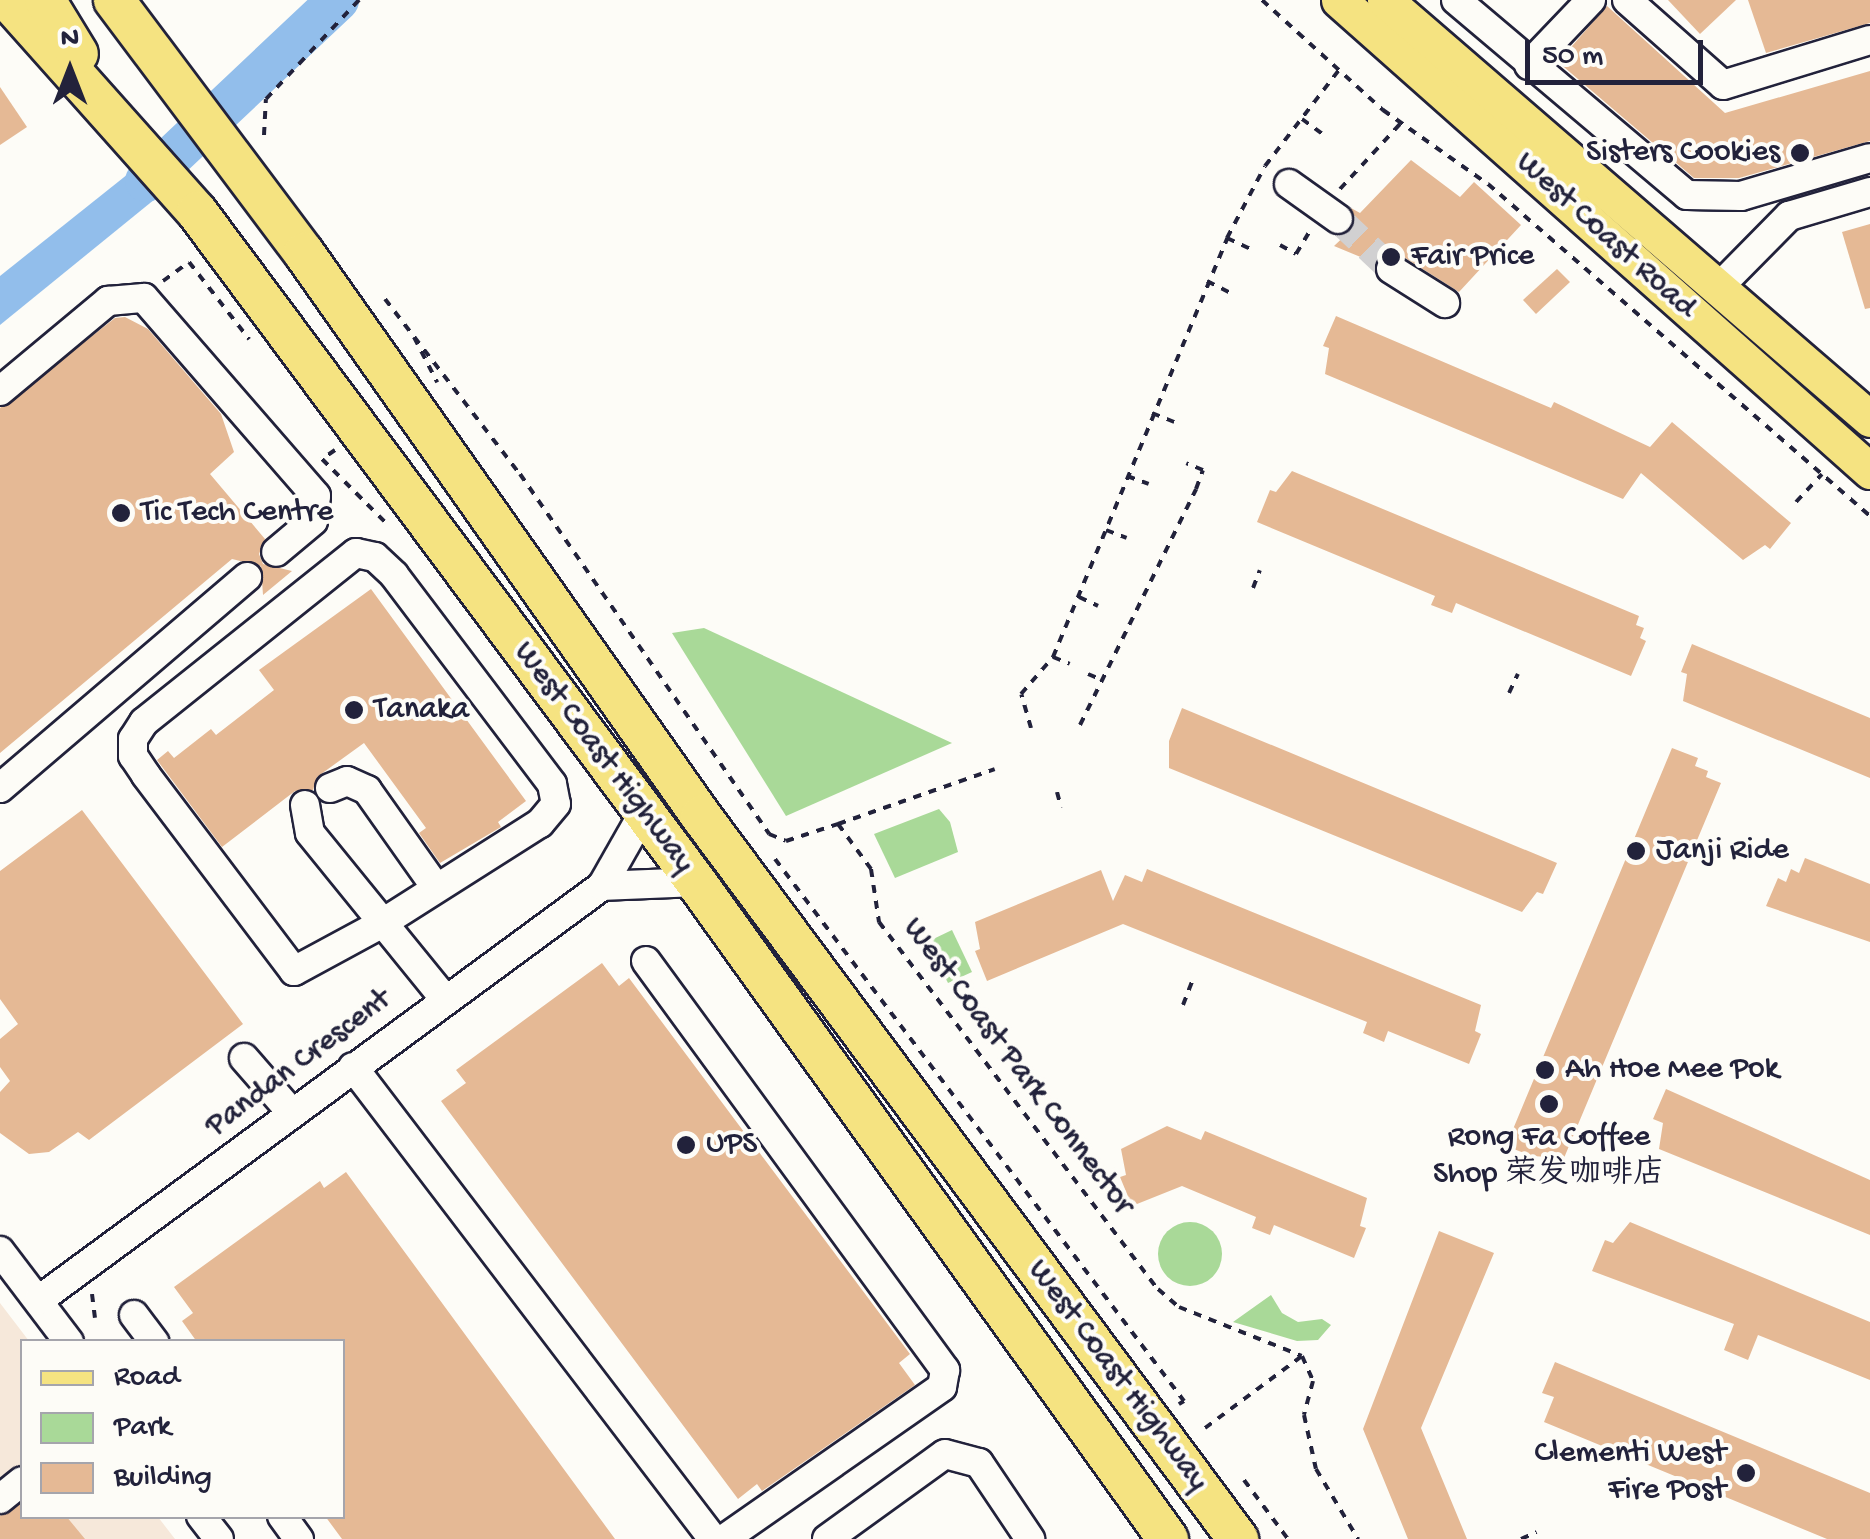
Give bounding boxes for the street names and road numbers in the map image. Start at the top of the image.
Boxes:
street label: West Coast Road [1507,145,1703,327]
street label: West Coast Highway [504,635,702,881]
street label: West Coast Park Connector [893,911,1141,1223]
street label: Pandan Crescent [199,982,399,1146]
street label: West Coast Highway [1018,1253,1216,1499]

